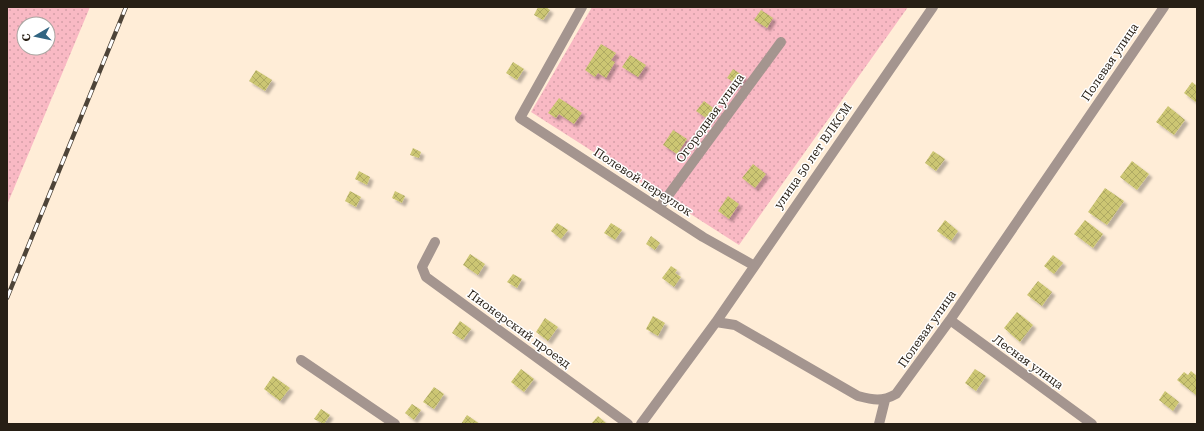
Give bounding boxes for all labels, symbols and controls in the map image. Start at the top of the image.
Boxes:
north arrow [16,16,56,56]
street label: Полевая улица [1079,20,1142,104]
text: С [20,32,34,42]
street label: Огородная улица [673,70,747,165]
street label: улица 50 лет ВЛКСМ [771,100,855,212]
street label: Полевой переулок [591,145,695,219]
street label: Пионерский проезд [465,287,574,371]
street label: Полевая улица [895,287,959,370]
street label: Лесная улица [990,332,1066,393]

